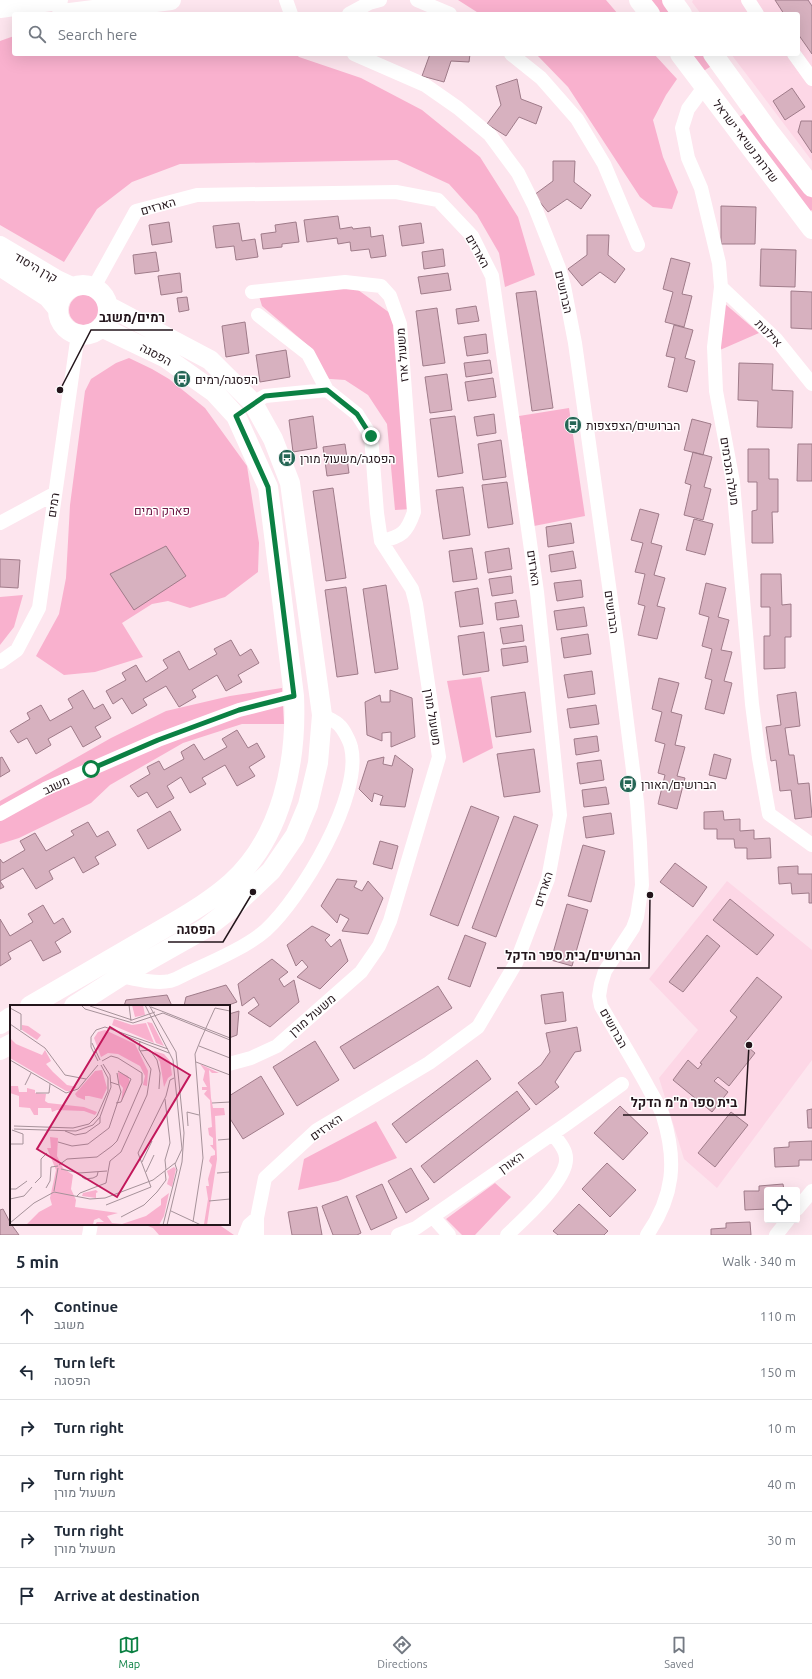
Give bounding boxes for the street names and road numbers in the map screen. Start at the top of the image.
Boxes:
street label: שדרות נשיאי ישראל [711,97,781,185]
street label: הארזים [139,195,177,217]
street label: הארזים [464,232,492,270]
street label: קרן היסוד [12,249,60,285]
street label: הברושים [553,269,575,315]
street label: אילנות [753,317,785,350]
street label: משעול ארז [394,327,410,383]
street label: הפסגה [138,340,174,368]
street label: מעלה הכרמים [718,436,742,506]
street label: רמים [45,492,61,518]
street label: הארזים [525,549,543,587]
street label: הברושים [603,590,621,634]
street label: משעול מורן [422,688,444,746]
street label: משגב [41,773,71,797]
street label: הארזים [531,870,555,908]
street label: משעול מורן [286,991,338,1039]
street label: הברושים [598,1006,630,1050]
street label: הארזים [307,1111,345,1143]
street label: האורן [496,1149,526,1175]

